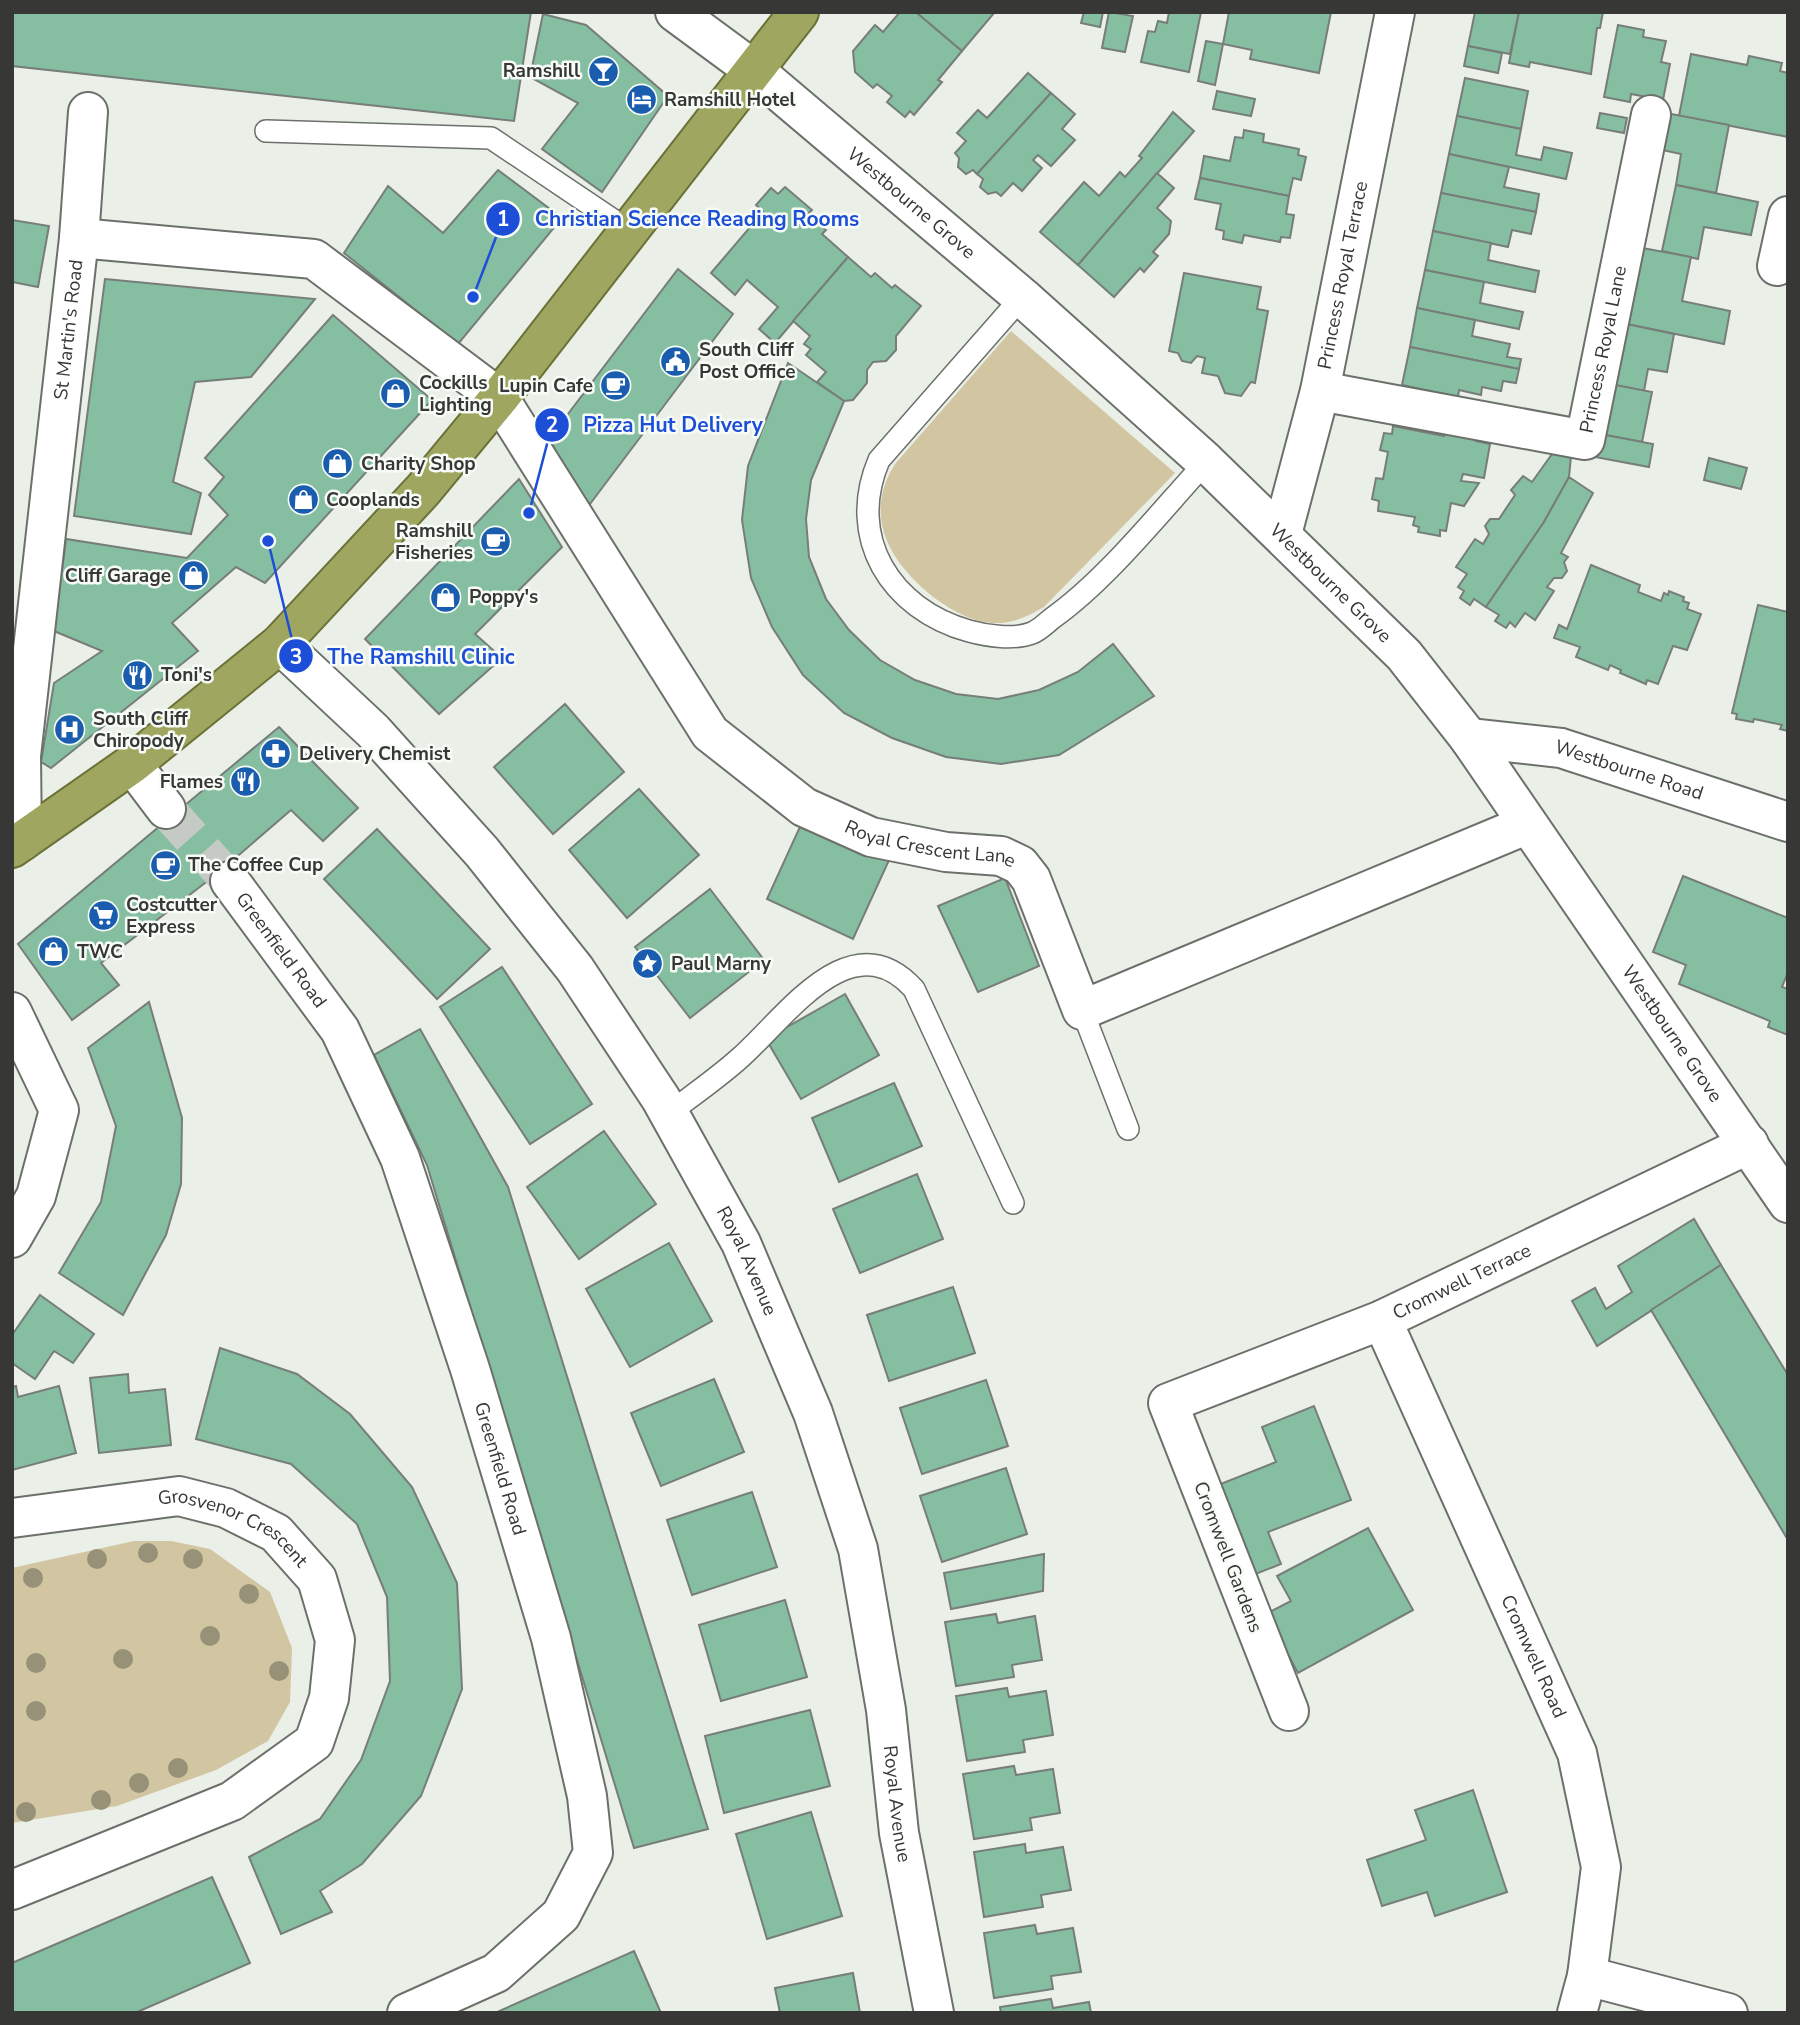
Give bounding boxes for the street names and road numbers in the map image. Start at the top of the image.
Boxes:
street label: Westbourne Grove [841,141,981,265]
street label: Princess Royal Terrace [1312,179,1374,372]
street label: St Martin's Road [48,258,90,401]
street label: Princess Royal Lane [1574,263,1633,435]
street label: Westbourne Grove [1264,518,1397,649]
street label: Westbourne Road [1551,734,1707,806]
street label: Royal Crescent Lane [840,814,1020,874]
street label: Greenfield Road [230,887,333,1013]
street label: Westbourne Grove [1616,960,1728,1108]
street label: Royal Avenue [710,1202,783,1320]
street label: Cromwell Terrace [1388,1237,1535,1326]
street label: Greenfield Road [468,1399,532,1539]
street label: Cromwell Gardens [1187,1478,1269,1636]
street label: Grosvenor Crescent [156,1483,314,1573]
street label: Cromwell Road [1494,1591,1573,1722]
street label: Royal Avenue [877,1744,917,1865]

